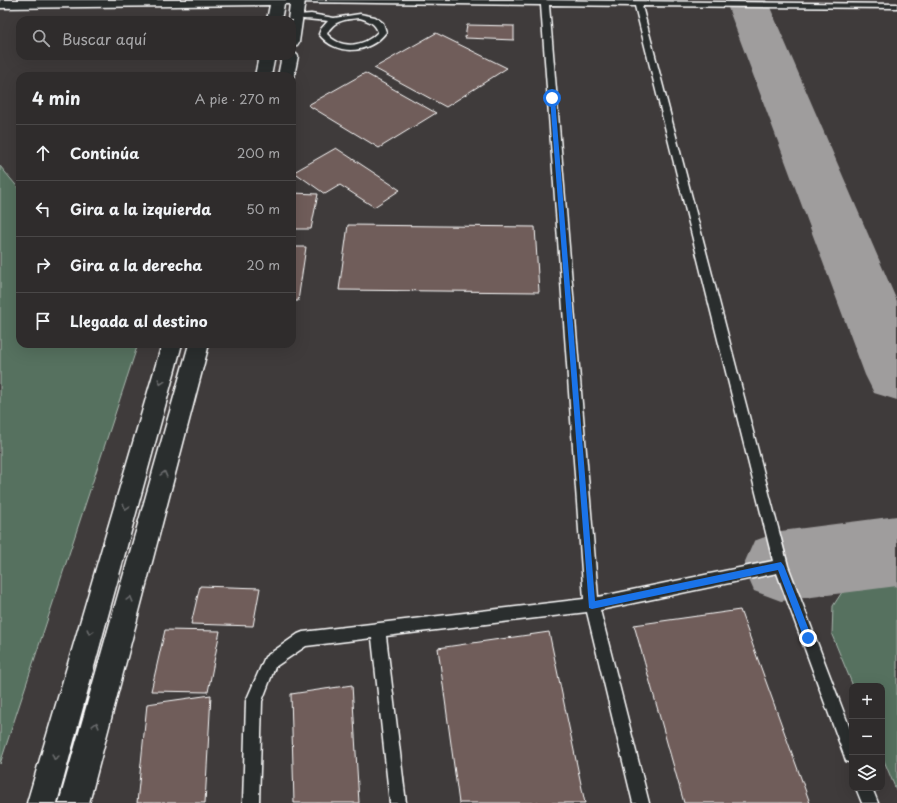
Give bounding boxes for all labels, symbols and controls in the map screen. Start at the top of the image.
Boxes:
search box [16,16,296,60]
icon: search [30,27,52,49]
text: Buscar aquí [62,27,146,50]
text: 4 min [32,85,80,111]
text: A pie · 270 m [195,89,280,108]
route start [543,89,561,107]
text: Continúa [70,141,139,164]
icon: ahead [32,142,54,164]
text: 200 m [237,143,280,162]
text: Gira a la izquierda [70,197,211,220]
icon: left [32,198,54,220]
text: 50 m [246,199,280,218]
text: Gira a la derecha [70,253,202,276]
icon: right [32,254,54,276]
text: 20 m [246,255,280,274]
text: Llegada al destino [70,309,208,332]
icon: arrive [32,310,54,332]
one-way arrow [157,378,166,385]
one-way arrow [159,471,167,477]
one-way arrow [122,503,131,510]
one-way arrow [125,596,133,603]
one-way arrow [86,628,95,635]
route end [799,629,817,647]
map controls [849,683,885,791]
button: + [849,683,885,719]
button: − [849,719,885,755]
one-way arrow [91,722,99,728]
one-way arrow [51,753,60,760]
button: layers [849,755,885,791]

